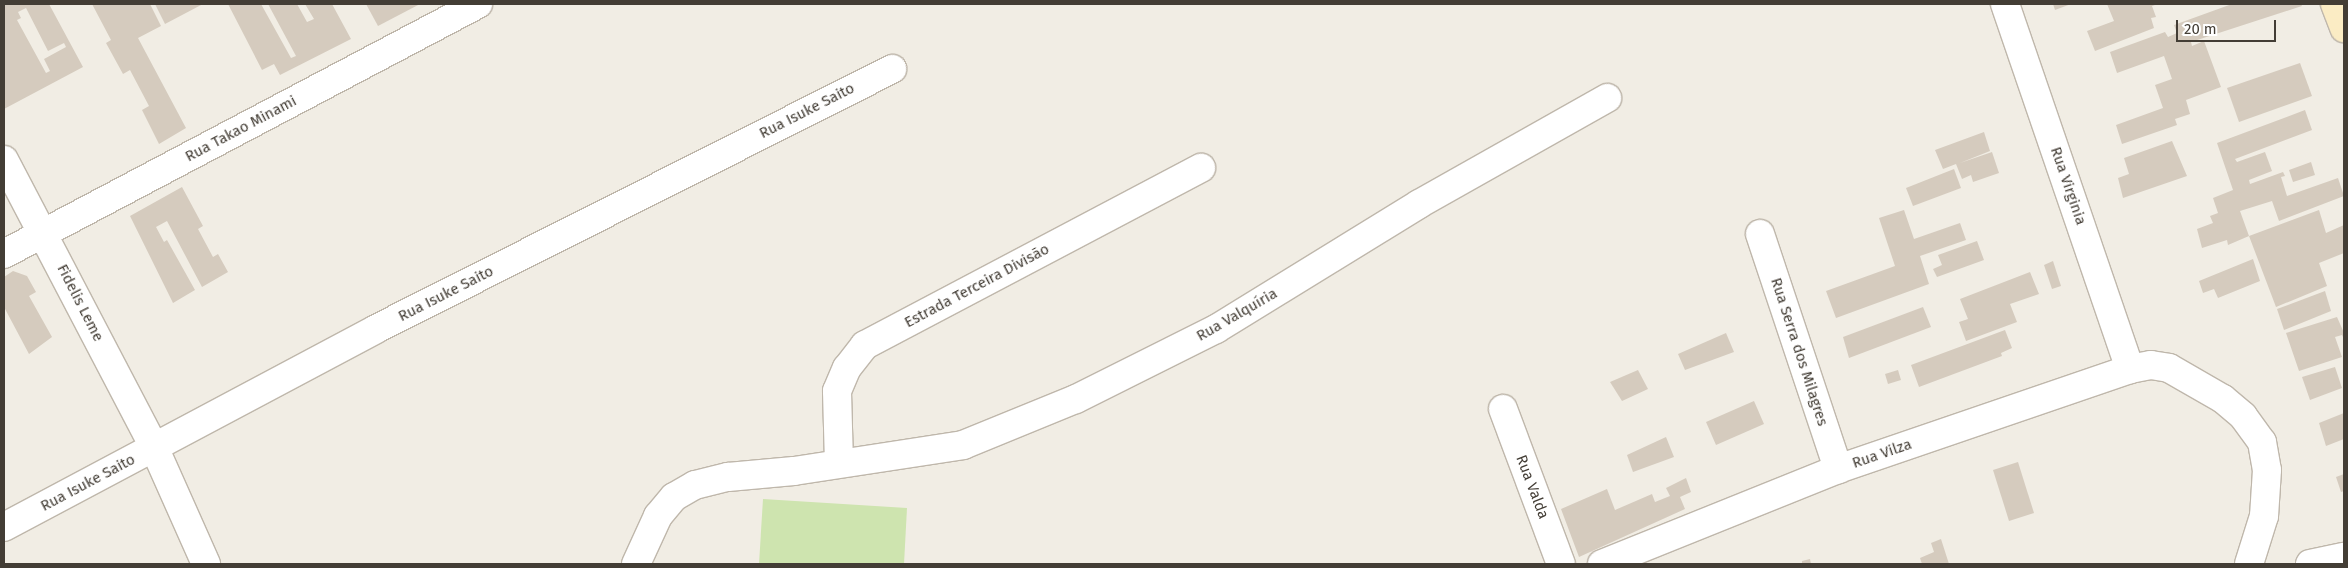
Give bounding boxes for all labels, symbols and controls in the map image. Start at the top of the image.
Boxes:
scale bar [2178,10,2278,42]
text: 20 m [2184,20,2217,38]
street label: Rua Isuke Saito [756,79,858,143]
street label: Rua Takao Minami [182,92,300,166]
street label: Rua Virginia [2046,145,2090,227]
street label: Estrada Terceira Divisão [902,240,1052,332]
street label: Fidelis Leme [53,261,107,345]
street label: Rua Isuke Saito [395,262,497,326]
street label: Rua Serra dos Milagres [1767,276,1831,428]
street label: Rua Valquíria [1193,285,1281,345]
street label: Rua Vilza [1850,435,1914,473]
street label: Rua Isuke Saito [38,451,138,515]
street label: Rua Valda [1512,452,1552,522]

